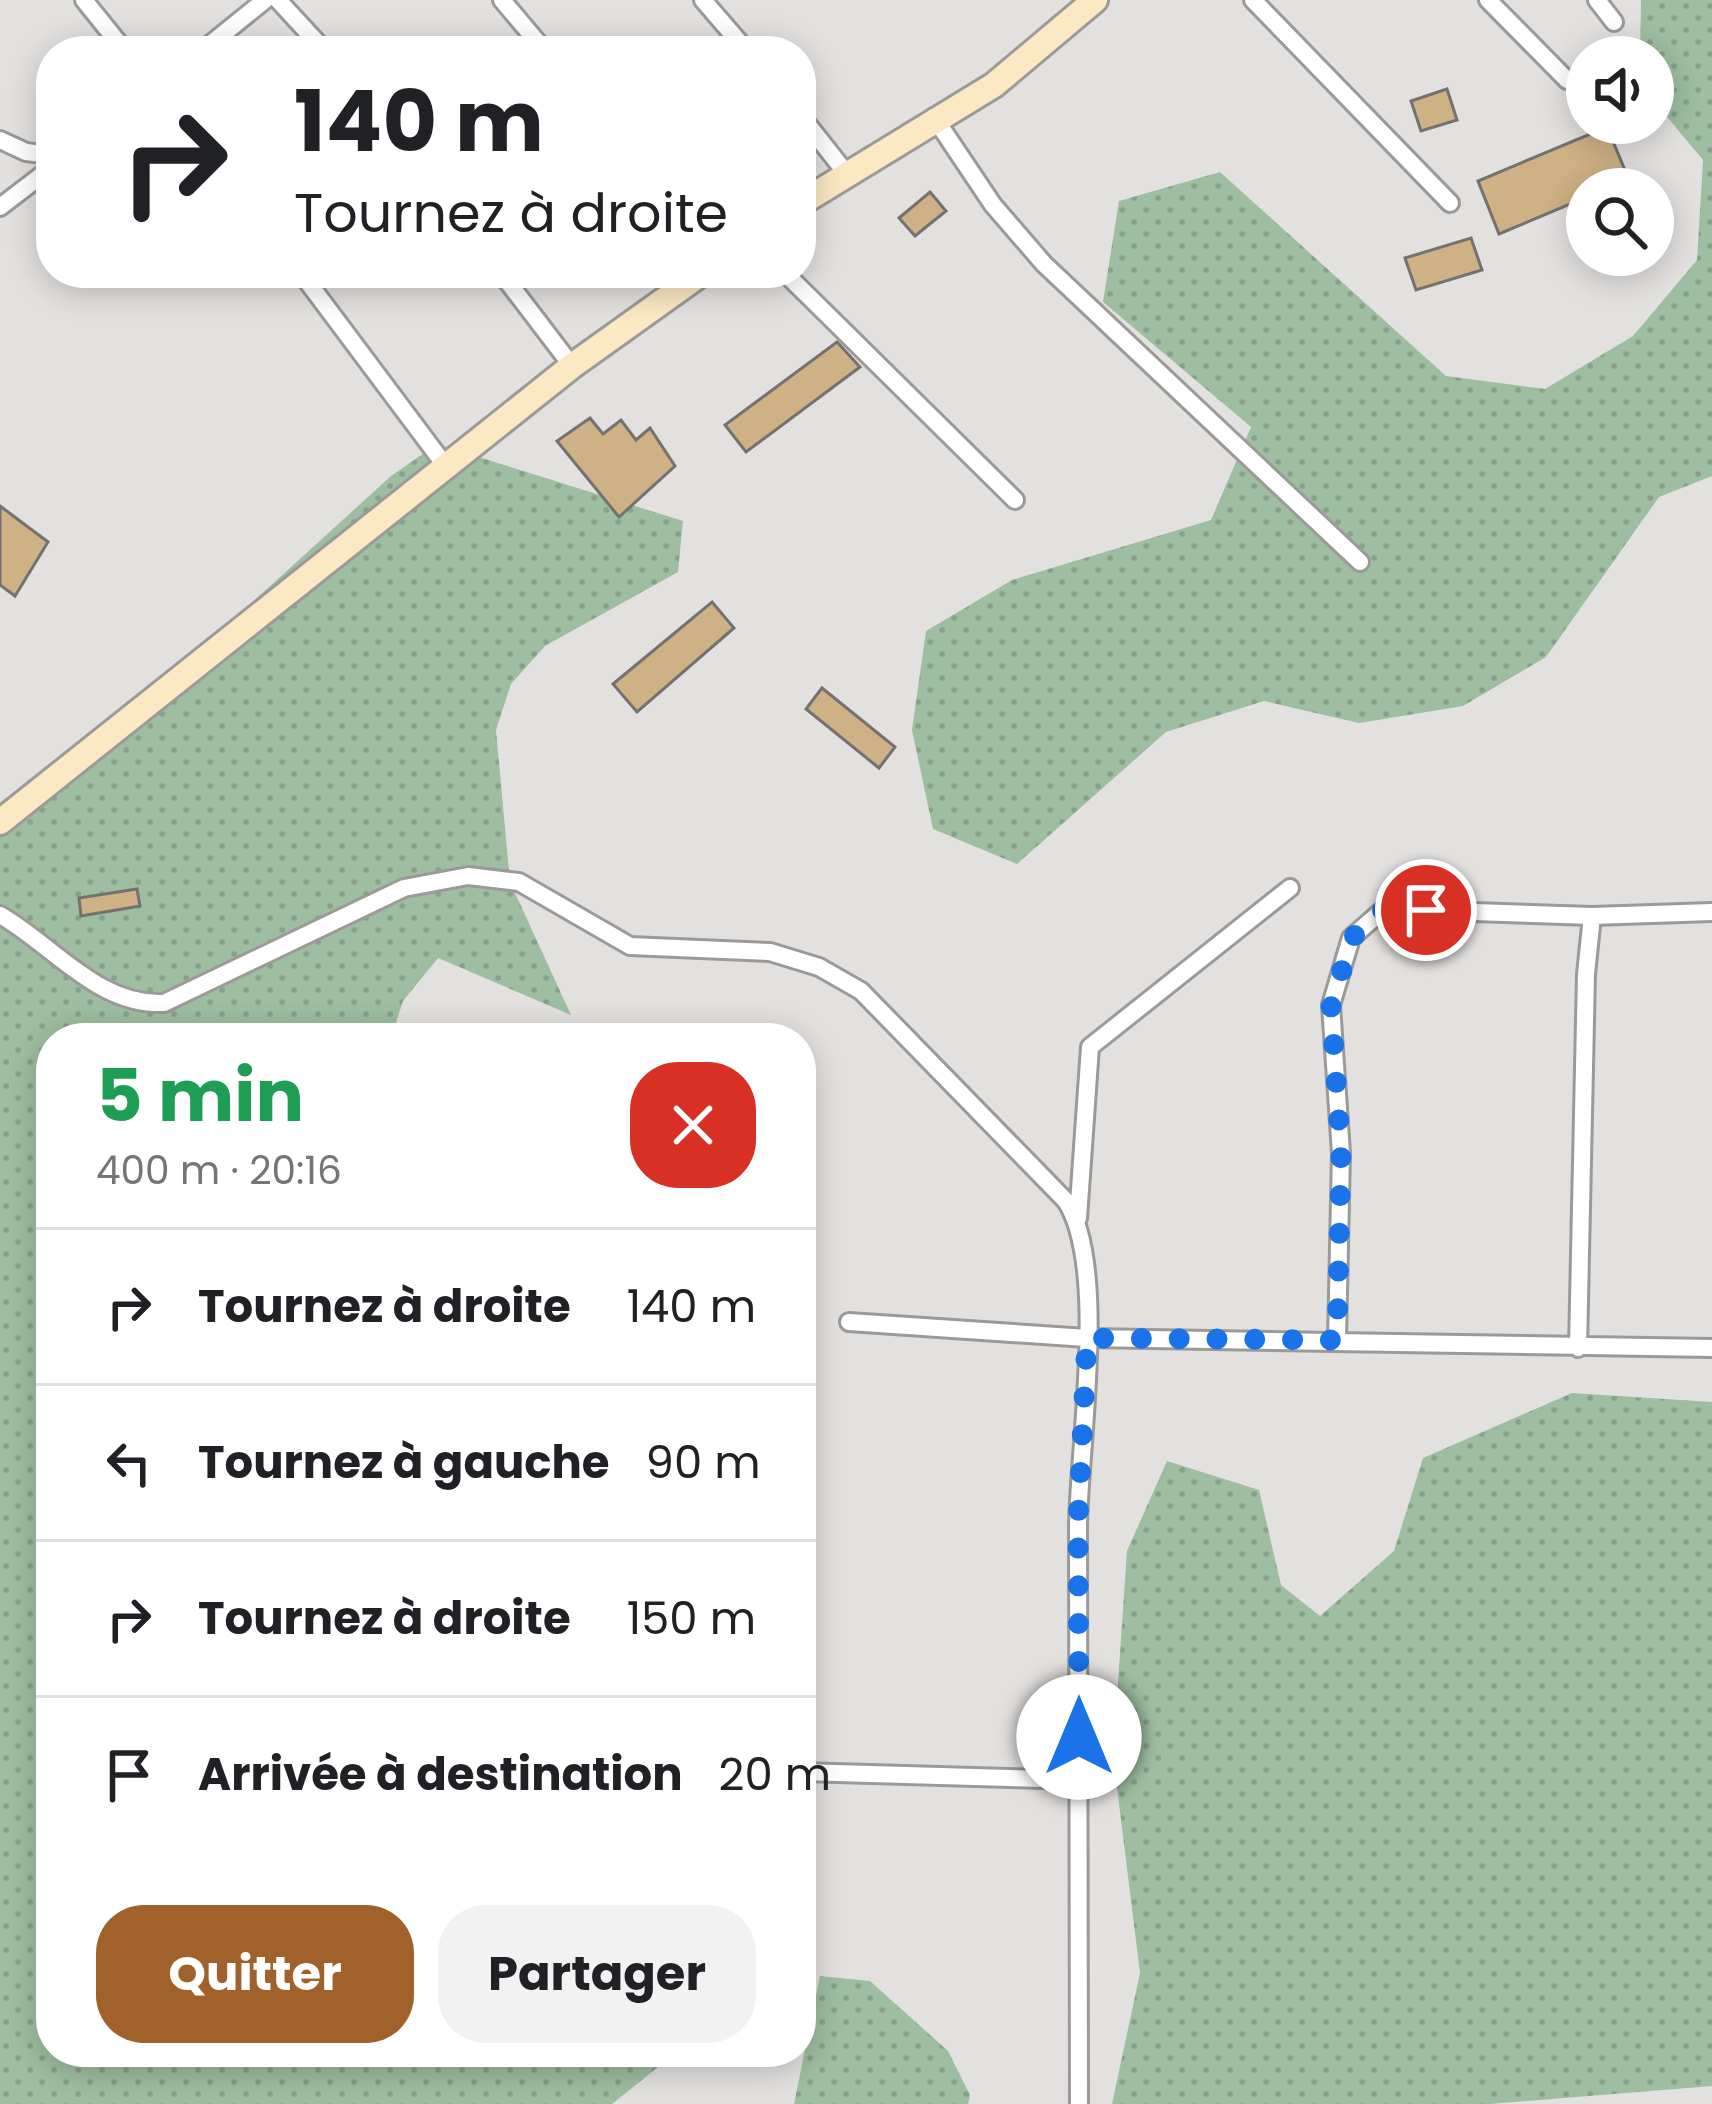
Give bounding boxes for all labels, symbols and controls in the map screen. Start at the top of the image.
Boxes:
map controls [1566,36,1674,276]
button: sound [1566,36,1674,144]
text: 140 m [294,63,544,180]
icon: right [96,84,252,240]
button: search [1566,168,1674,276]
text: Tournez à droite [294,175,728,251]
pin [1375,859,1477,961]
icon: arrive [1393,877,1459,943]
text: 5 min [96,1045,304,1146]
button: close [630,1062,756,1188]
text: 400 m · 20:16 [96,1143,342,1198]
icon: right [96,1274,162,1340]
text: Tournez à droite [198,1275,571,1338]
text: 140 m [627,1275,756,1338]
icon: left [96,1430,162,1496]
text: Tournez à gauche [198,1431,610,1494]
text: 90 m [646,1431,761,1494]
icon: right [96,1586,162,1652]
text: Tournez à droite [198,1587,571,1650]
text: 150 m [627,1587,756,1650]
position arrow [1016,1674,1142,1800]
icon: arrive [96,1742,162,1808]
text: Arrivée à destination [198,1743,683,1806]
text: 20 m [719,1743,831,1806]
button: Quitter [96,1905,414,2043]
button: Partager [438,1905,756,2043]

